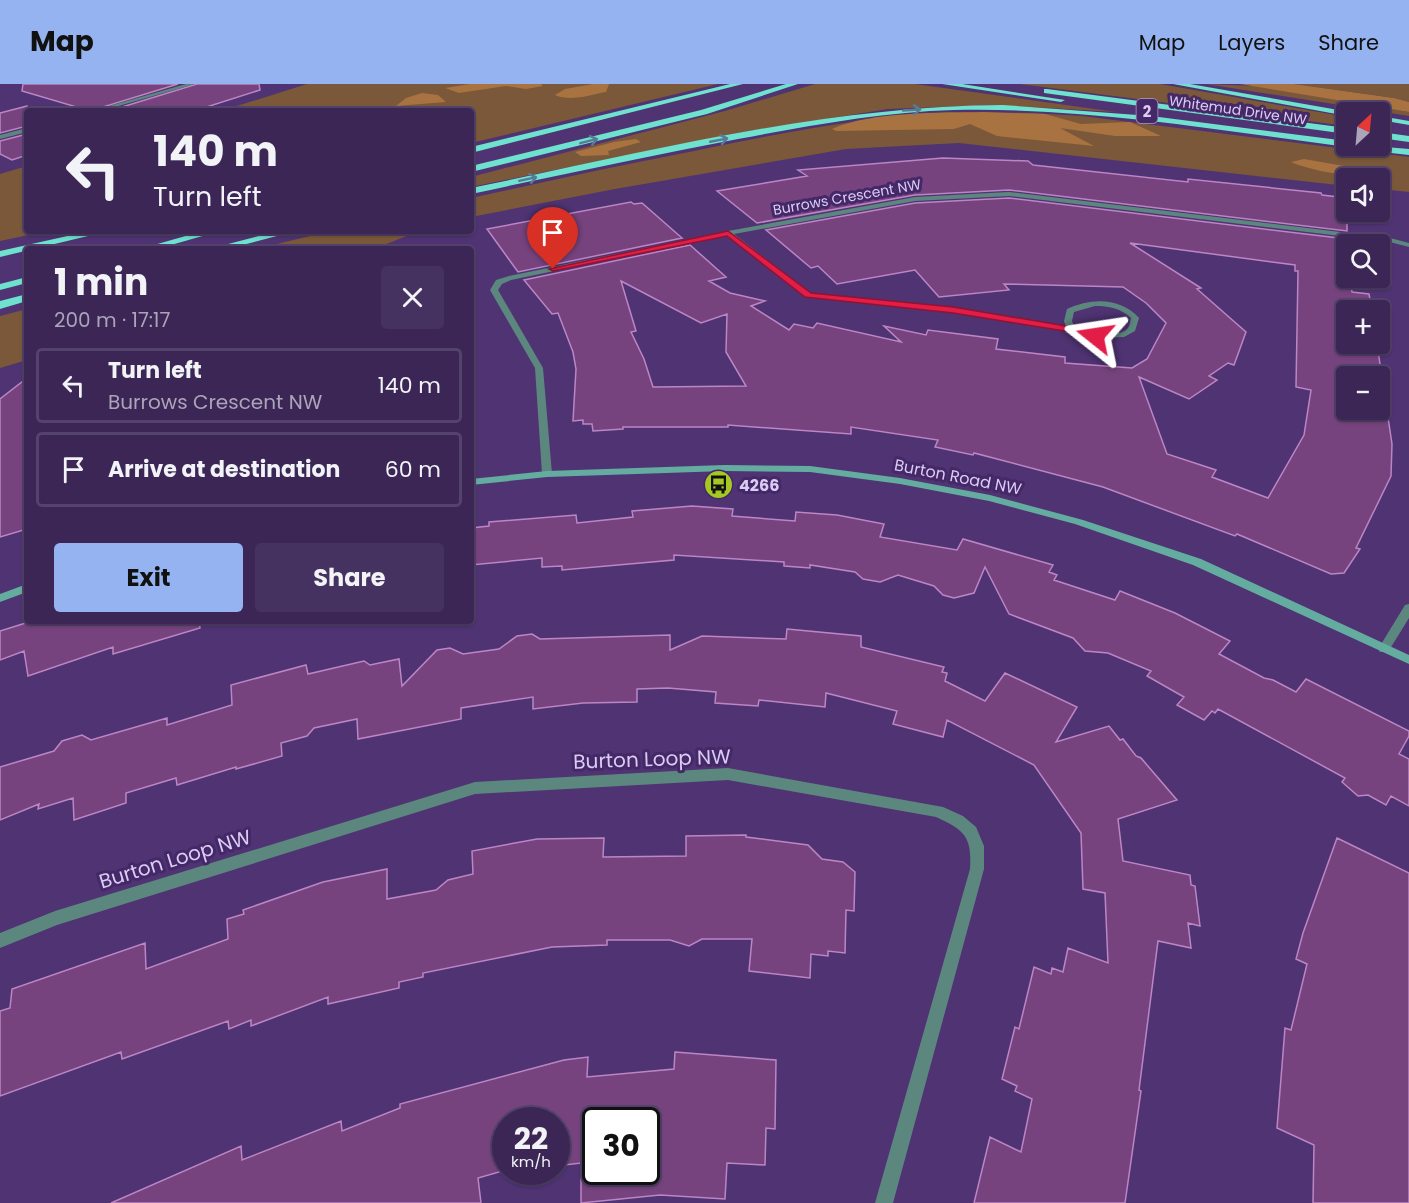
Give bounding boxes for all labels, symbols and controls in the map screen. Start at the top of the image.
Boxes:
text: Map [30,22,94,61]
text: Map [1139,28,1185,57]
text: Layers [1218,28,1285,57]
text: Share [1318,28,1379,57]
street label: Whitemud Drive NW [1168,90,1308,130]
road number: 2 [1136,99,1158,123]
north arrow [1336,102,1390,156]
map controls [1336,102,1390,420]
one-way arrow [901,105,921,116]
text: 140 m [153,122,278,181]
icon: left [54,132,132,210]
one-way arrow [579,134,598,146]
one-way arrow [709,134,729,145]
button: sound [1336,168,1390,222]
one-way arrow [518,173,537,184]
street label: Burrows Crescent NW [771,174,923,220]
text: Turn left [153,178,262,215]
pin [527,207,578,269]
icon: arrive [536,216,569,249]
button: search [1336,234,1390,288]
text: 1 min [54,257,148,308]
button: close [381,266,444,329]
button: + [1336,300,1390,354]
position arrow [1063,304,1127,368]
text: 200 m · 17:17 [54,306,170,334]
text: Turn left [108,355,202,386]
button: − [1336,366,1390,420]
icon: left [57,369,90,402]
text: 140 m [378,370,441,401]
text: Burrows Crescent NW [108,388,322,416]
icon: arrive [57,453,90,486]
street label: Burton Road NW [892,453,1024,501]
text: Arrive at destination [108,454,340,485]
text: 60 m [385,454,441,485]
bus stop icon: 4266 [702,469,734,501]
place label: 4266 [739,474,779,497]
button: Exit [54,543,243,612]
button: Share [255,543,444,612]
street label: Burton Loop NW [573,742,732,776]
street label: Burton Loop NW [96,822,255,895]
speed limit sign: 30 [582,1107,660,1185]
text: 22 [514,1117,548,1160]
text: km/h [511,1151,551,1172]

